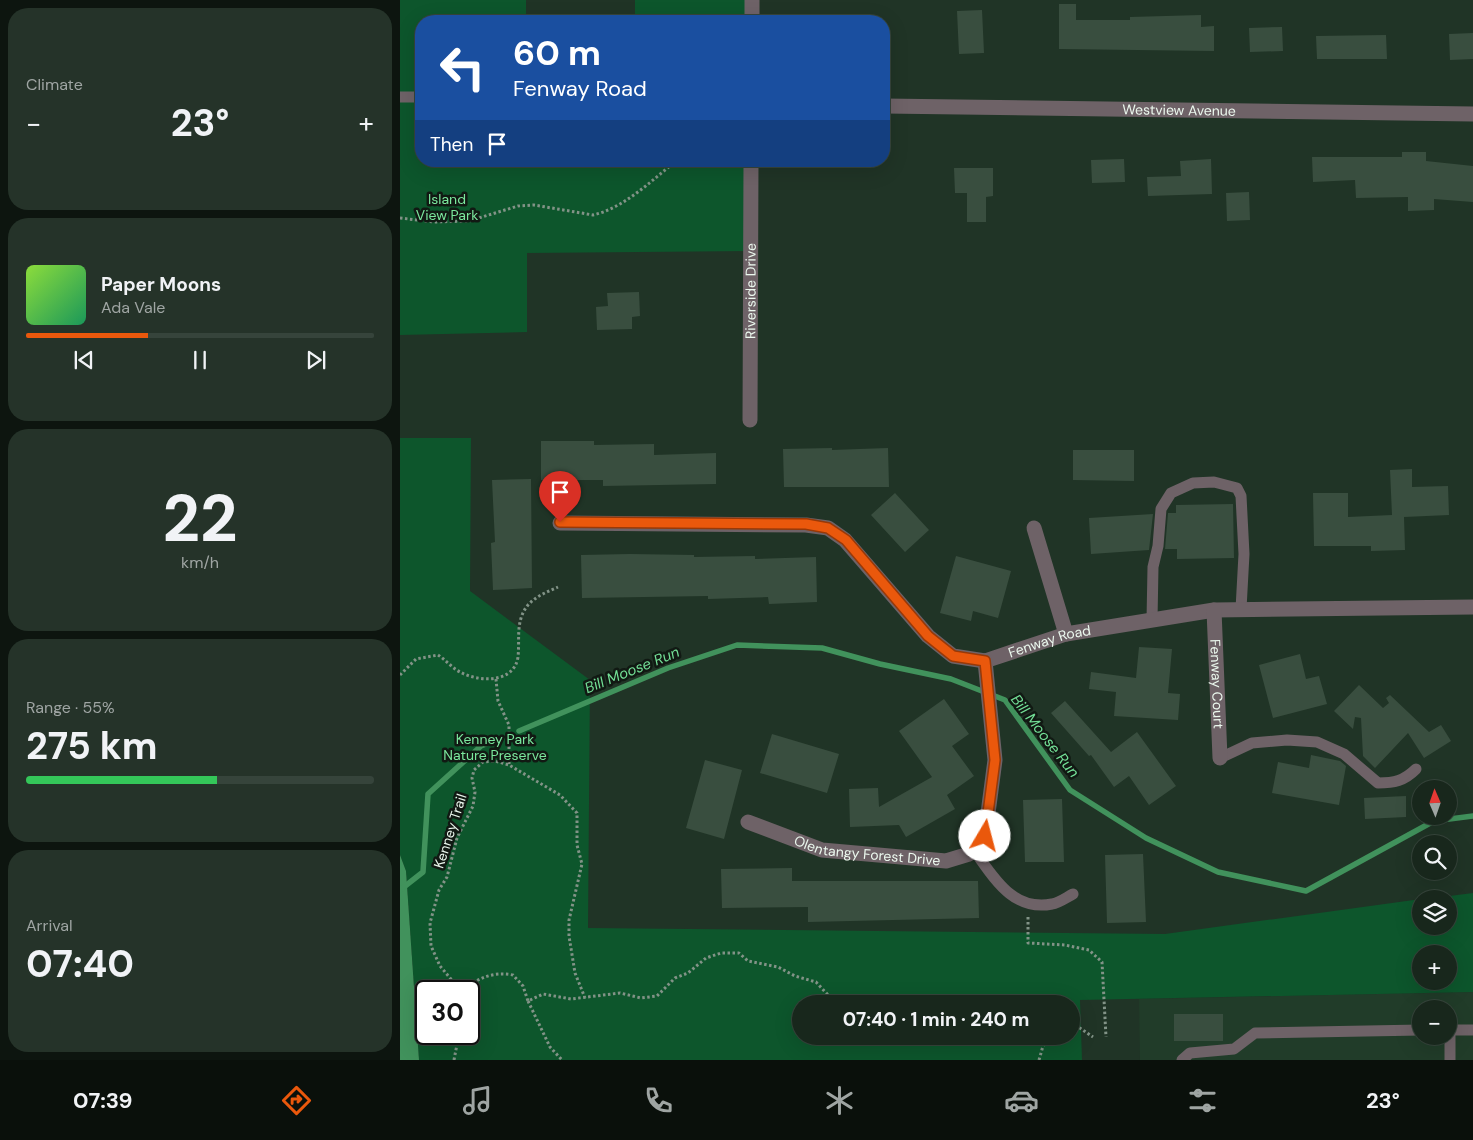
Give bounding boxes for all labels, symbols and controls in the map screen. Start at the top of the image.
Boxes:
text: 60 m [513,30,601,76]
icon: left [430,35,495,100]
text: Climate [26,74,83,95]
text: Fenway Road [513,74,647,103]
text: 23° [171,98,229,148]
street label: Westview Avenue [1122,100,1236,120]
text: − [26,105,41,142]
text: + [359,105,374,142]
icon: arrive [483,130,511,158]
text: Then [430,132,473,157]
park label: Island View Park [416,190,478,224]
street label: Riverside Drive [741,243,760,339]
text: Paper Moons [101,272,221,297]
text: Ada Vale [101,297,165,318]
icon: previous [70,346,98,374]
icon: pause [186,346,214,374]
icon: next [302,346,330,374]
pin [539,471,581,522]
text: 22 [162,477,238,561]
icon: arrive [546,478,574,506]
text: km/h [181,552,219,573]
street label: Fenway Road [1006,621,1092,662]
street label: Fenway Court [1206,639,1228,729]
water label: Bill Moose Run [582,642,683,698]
water label: Bill Moose Run [1006,690,1084,782]
text: Range · 55% [26,697,115,718]
text: 275 km [26,721,157,771]
park label: Kenney Park Nature Preserve [443,730,547,764]
north arrow [1412,780,1458,825]
map controls [1412,780,1457,1045]
street label: Kenney Trail [430,791,470,871]
position arrow [958,809,1010,861]
street label: Olentangy Forest Drive [792,831,941,869]
button: search [1412,835,1457,880]
button: layers [1412,890,1457,935]
text: Arrival [26,915,73,936]
text: 07:40 [26,939,134,989]
button: + [1412,945,1457,990]
speed limit sign: 30 [415,980,480,1045]
button: − [1412,1000,1457,1045]
text: 07:40 · 1 min · 240 m [843,1007,1029,1032]
icon: directions [279,1083,314,1118]
icon: music [460,1083,495,1118]
icon: phone [641,1083,676,1118]
icon: climate [822,1083,857,1118]
icon: car [1004,1083,1039,1118]
icon: filters [1185,1083,1220,1118]
text: 07:39 [73,1086,133,1115]
text: 23° [1366,1086,1400,1115]

